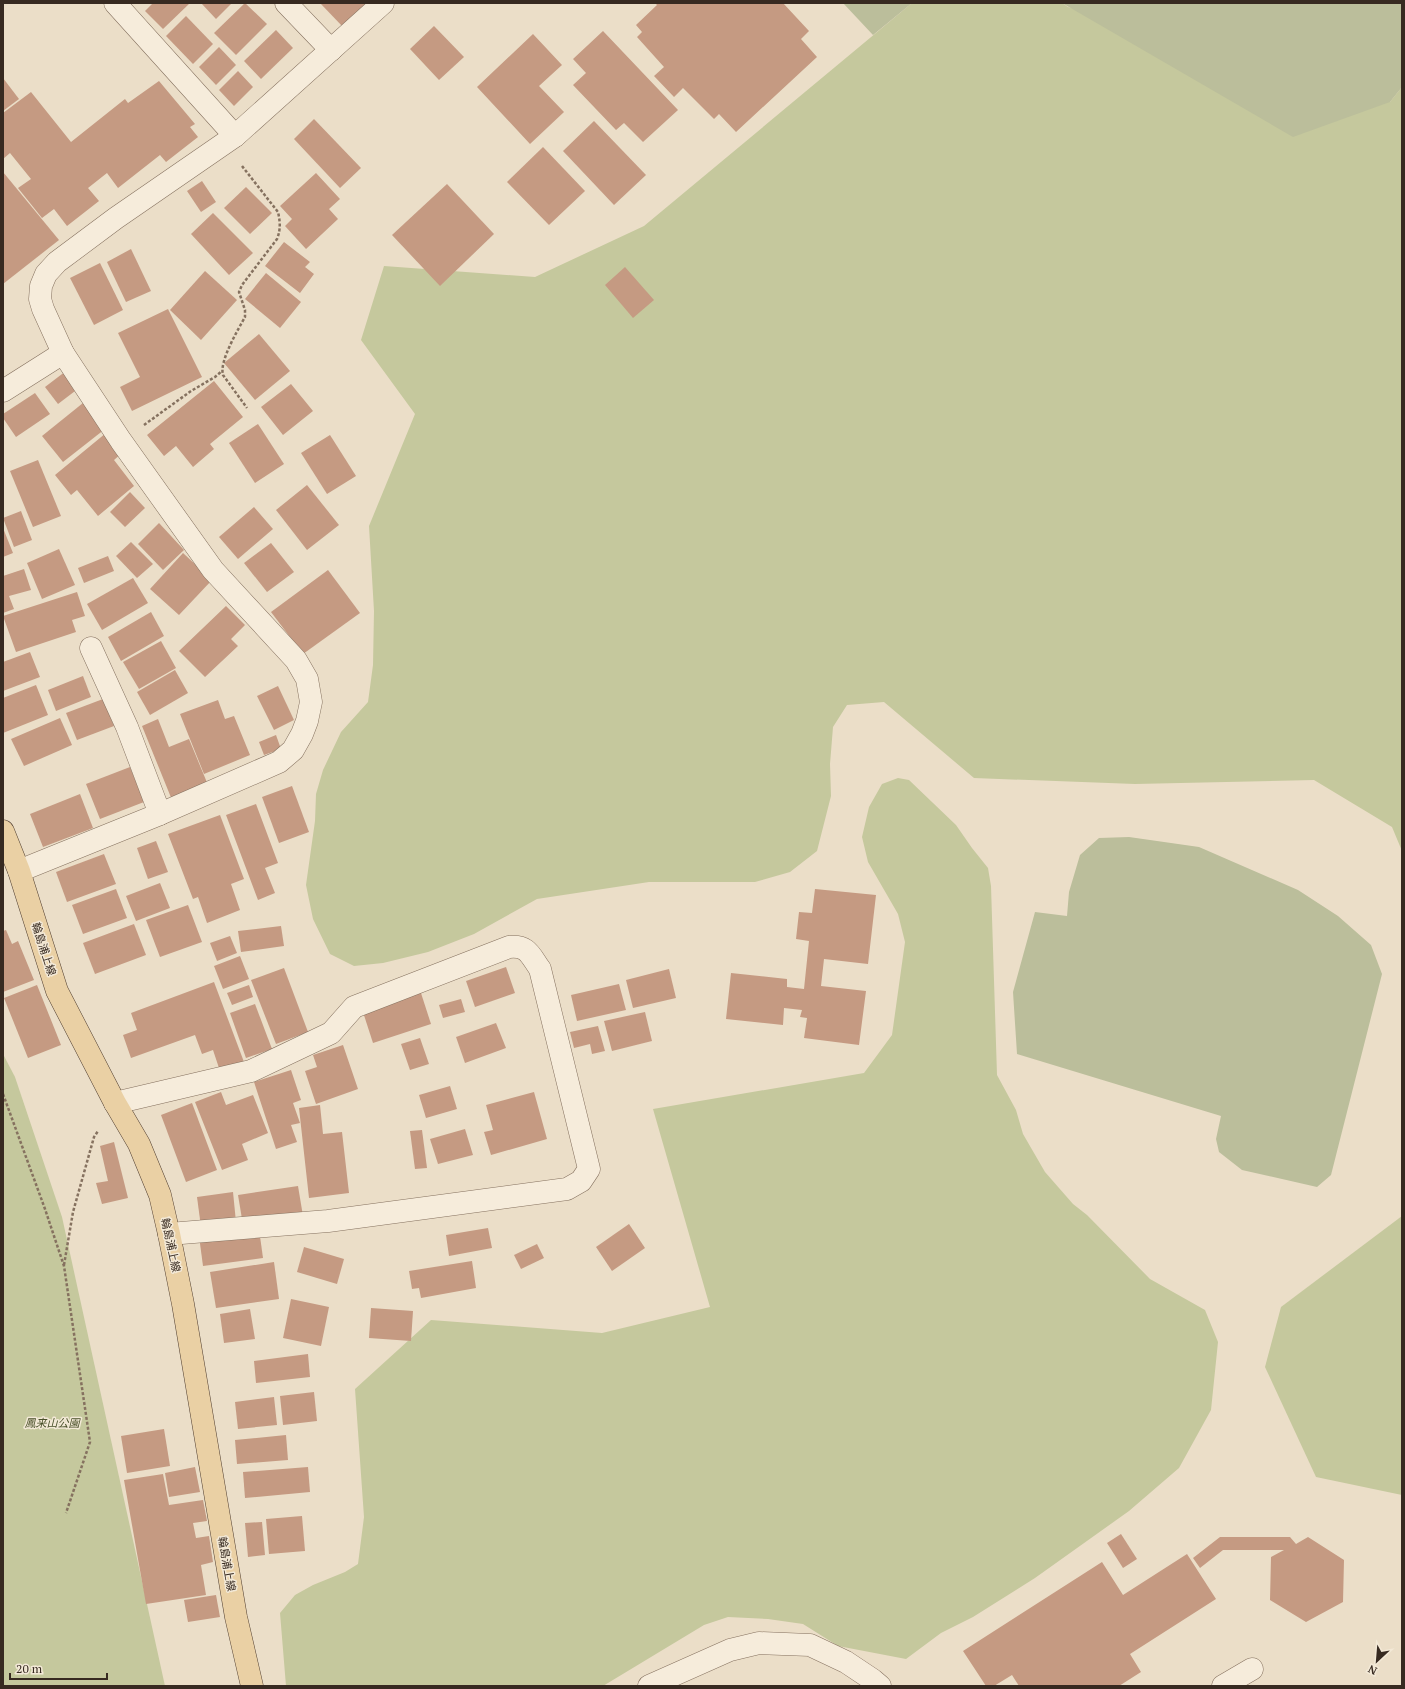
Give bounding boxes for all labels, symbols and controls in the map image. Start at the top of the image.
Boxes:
street label: 輪島浦上線 [29,921,59,977]
street label: 輪島浦上線 [158,1217,184,1273]
park label: 鳳来山公園 [25,1416,81,1430]
street label: 輪島浦上線 [215,1536,239,1592]
north arrow [1357,1641,1397,1681]
scale bar [10,1655,107,1681]
text: 20 m [16,1661,43,1676]
text: N [1365,1662,1379,1678]

